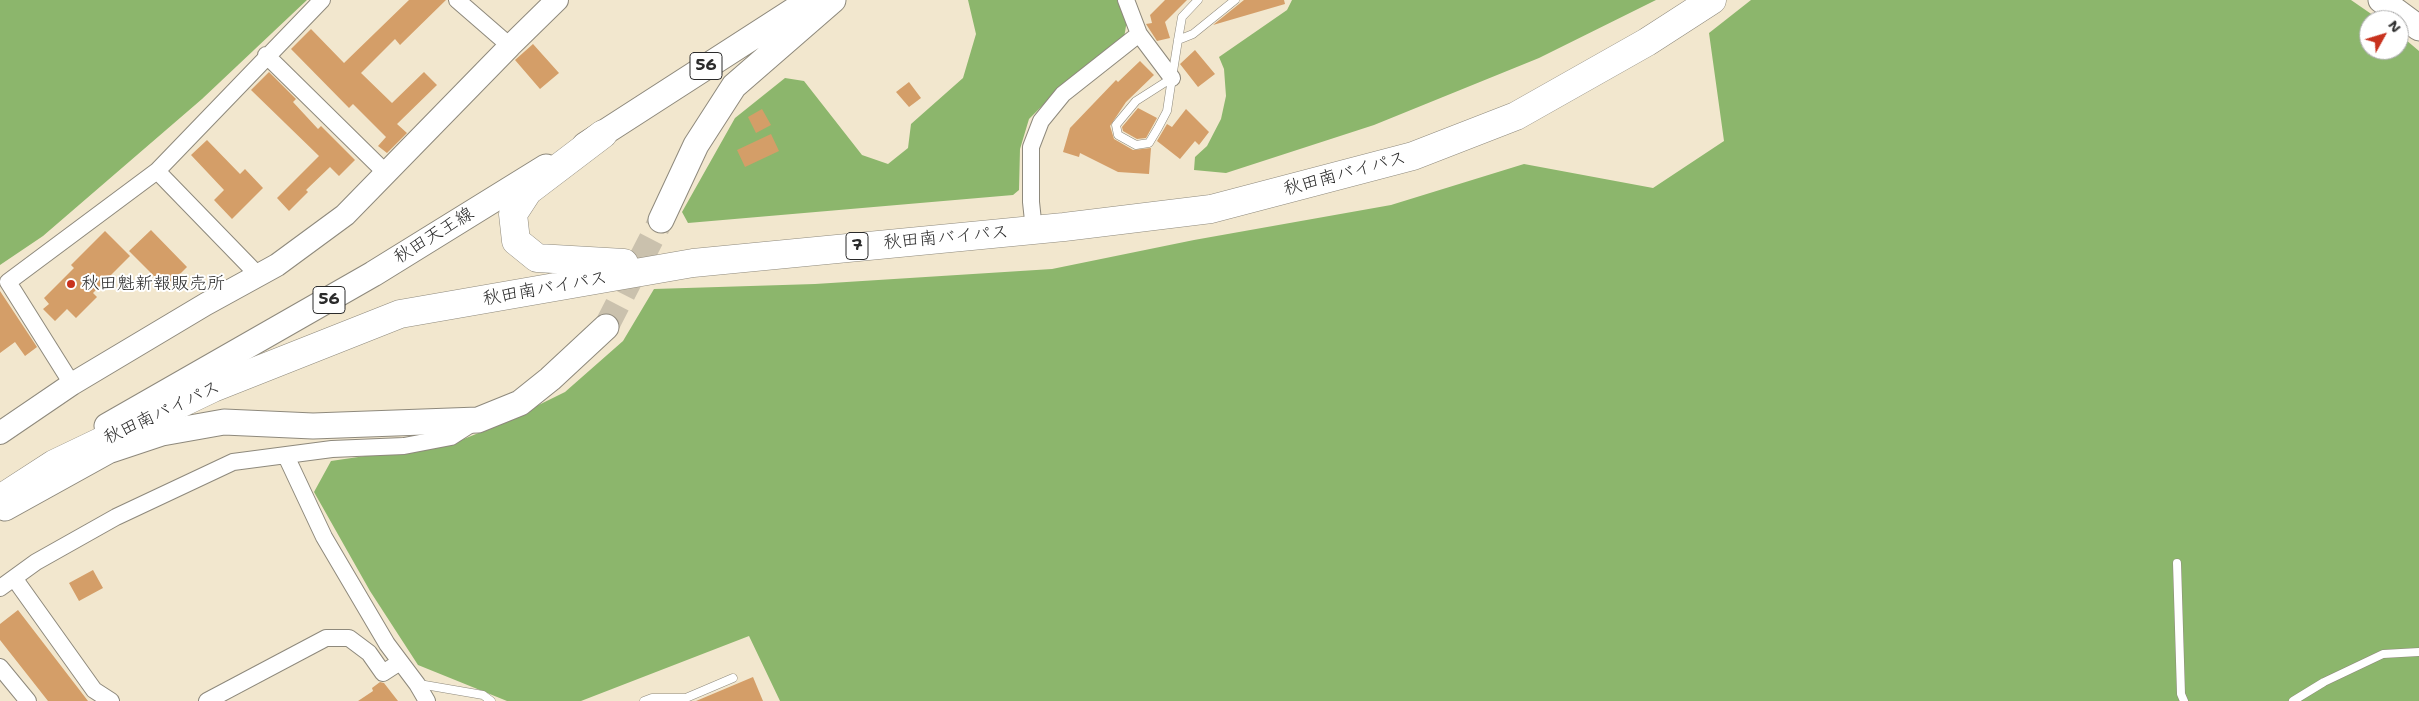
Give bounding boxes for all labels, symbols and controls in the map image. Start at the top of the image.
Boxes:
north arrow [2359,10,2409,60]
text: N [2384,16,2405,36]
road number: 56 [690,52,722,80]
street label: 秋田南バイパス [1281,147,1409,201]
street label: 秋田天王線 [390,203,478,269]
street label: 秋田南バイパス [882,222,1010,254]
road number: 7 [846,232,868,260]
street label: 秋田南バイパス [481,267,609,311]
place label: 秋田魁新報販売所 [81,273,225,295]
marker: 秋田魁新報販売所 [65,278,77,290]
road number: 56 [313,286,345,314]
street label: 秋田南バイパス [100,377,224,449]

